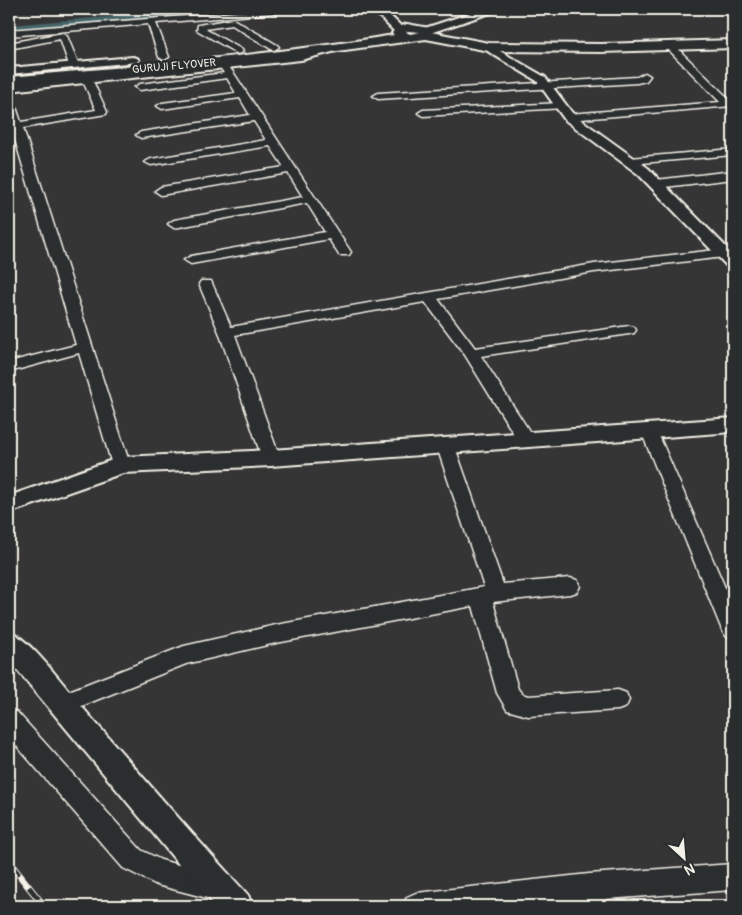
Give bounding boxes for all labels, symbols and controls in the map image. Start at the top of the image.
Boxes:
street label: GURUJI FLYOVER [132,56,216,76]
north arrow [660,832,710,882]
text: N [681,860,697,879]

